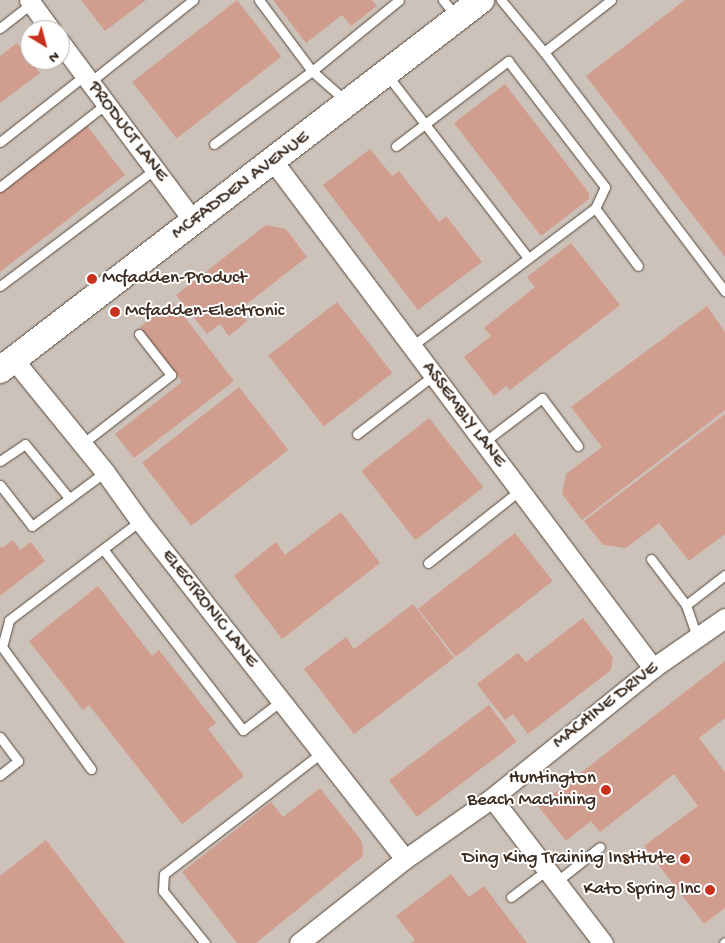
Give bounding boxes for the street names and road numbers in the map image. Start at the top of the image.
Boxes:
street label: PRODUCT LANE [82,77,172,187]
street label: MCFADDEN AVENUE [168,127,314,245]
street label: ASSEMBLY LANE [416,358,510,472]
street label: ELECTRONIC LANE [156,545,262,673]
street label: MACHINE DRIVE [548,658,664,754]

